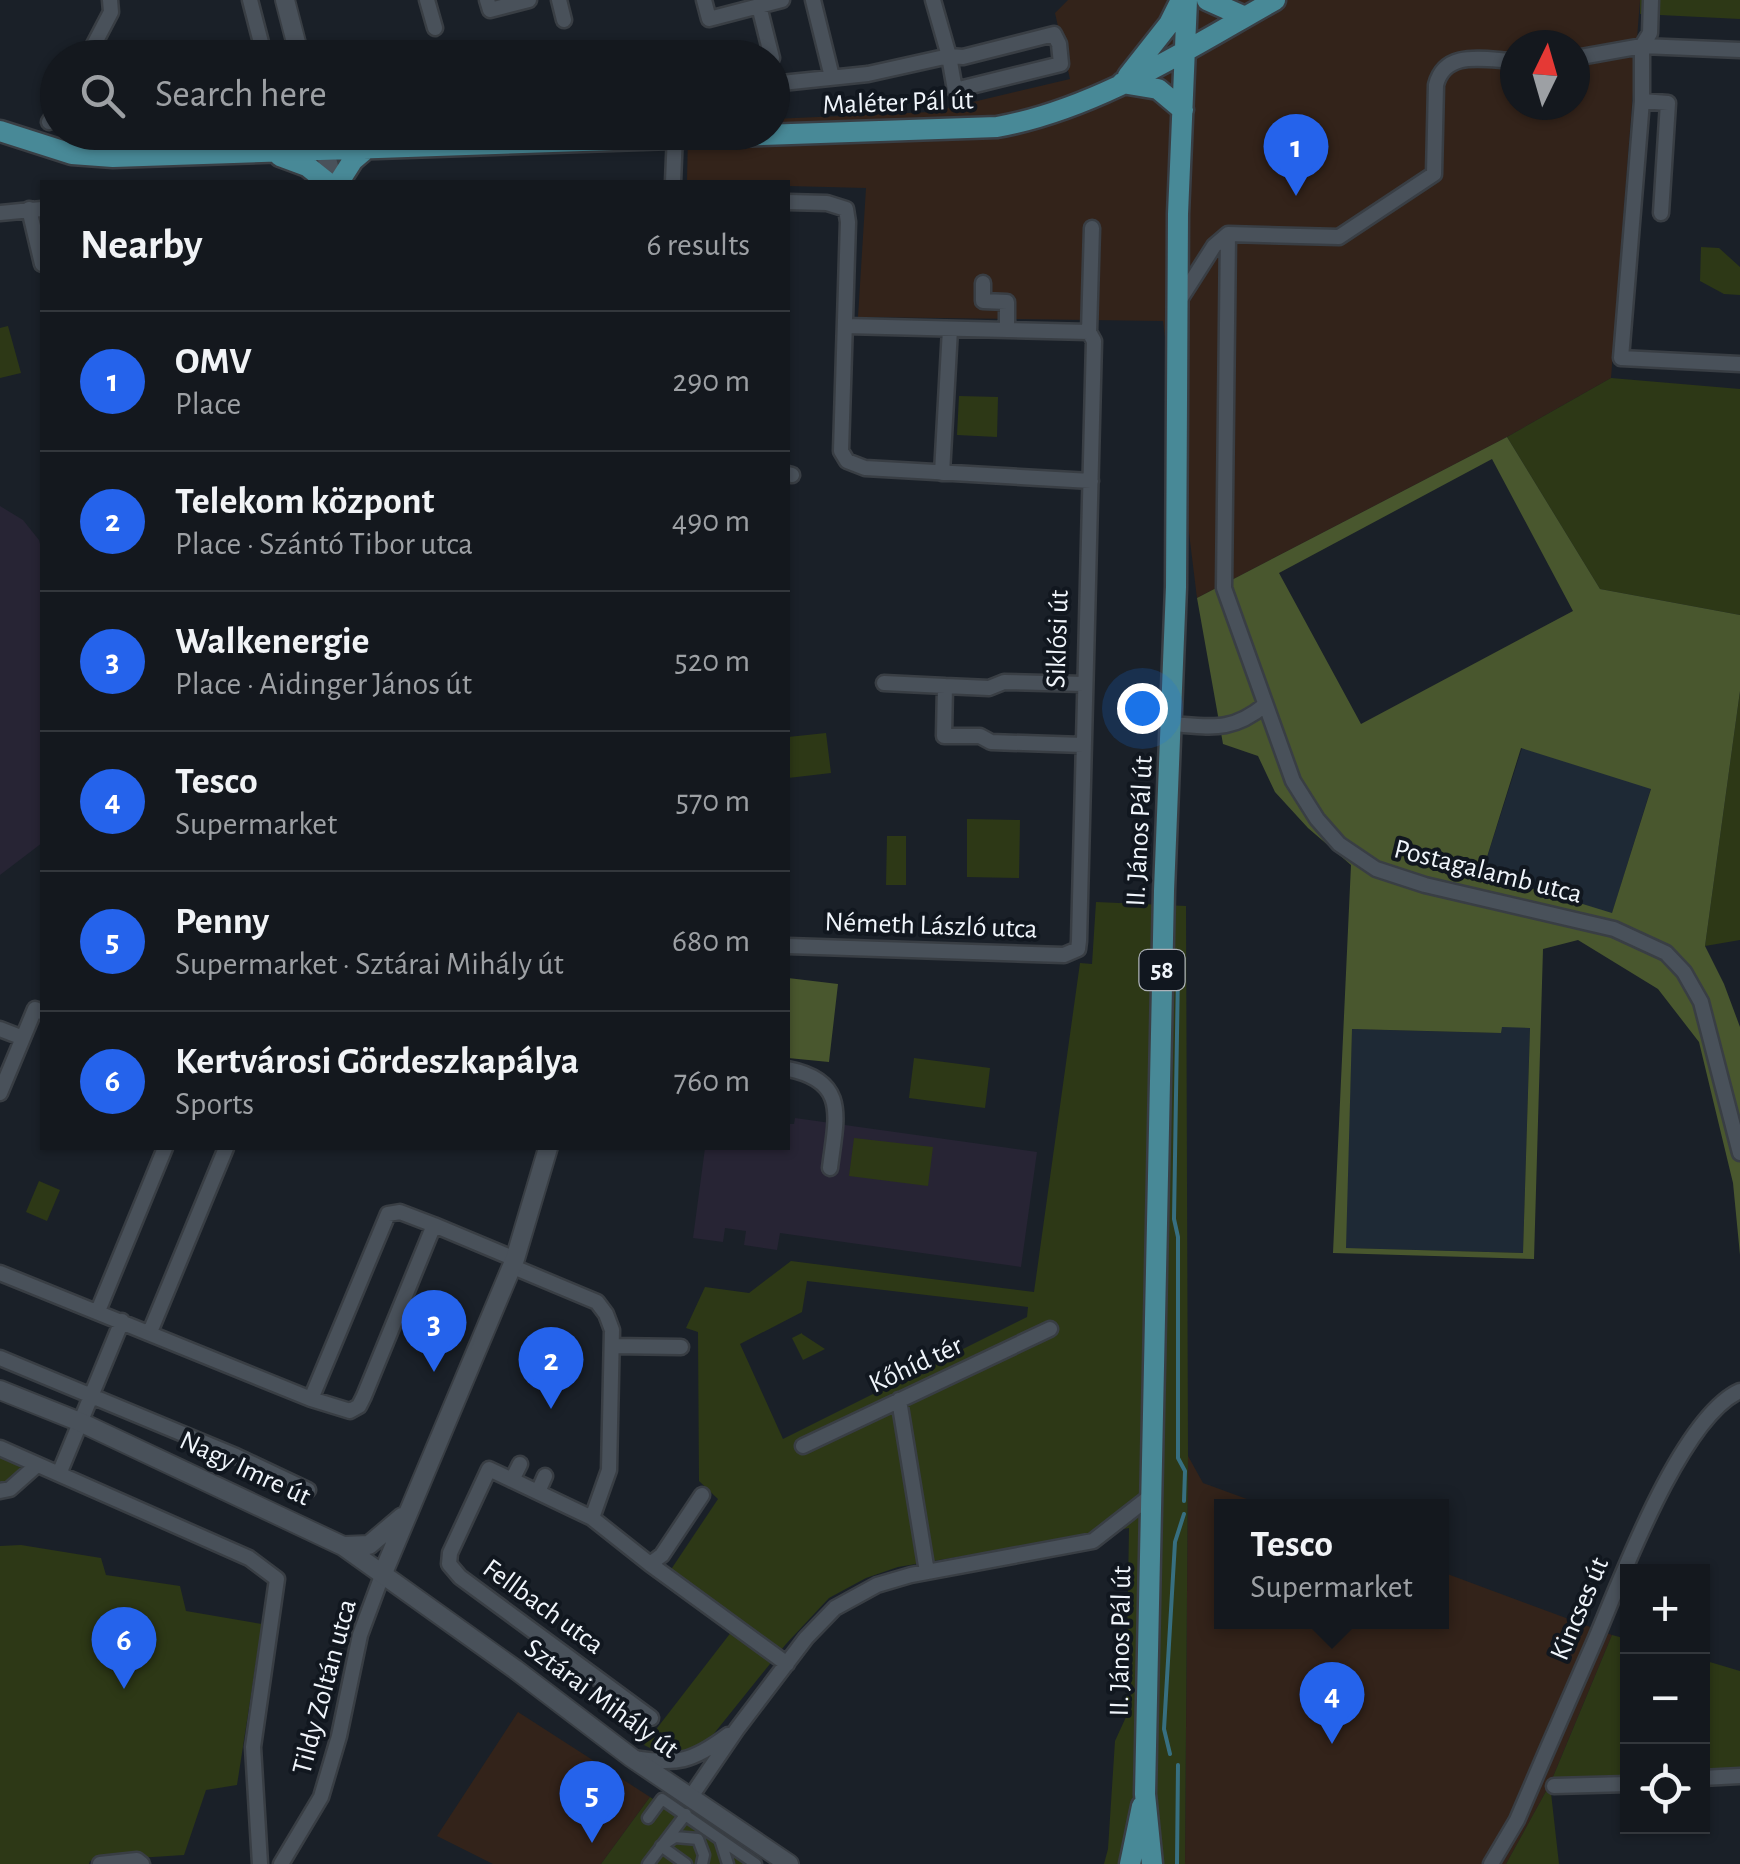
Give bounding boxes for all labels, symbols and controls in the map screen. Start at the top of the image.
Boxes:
north arrow [1500,30,1590,120]
search box [40,40,790,150]
icon: search [75,68,130,123]
text: Search here [155,76,327,114]
street label: Maléter Pál út [822,86,974,120]
pin: 1 [1264,114,1328,196]
text: Nearby [80,224,203,266]
text: 6 results [647,229,750,261]
text: OMV [175,343,252,381]
text: 1 [107,365,118,397]
text: 290 m [673,365,750,397]
text: Place [175,388,241,420]
text: Telekom központ [175,483,434,521]
text: 2 [105,505,120,537]
text: 490 m [672,505,750,537]
text: Place · Szántó Tibor utca [175,528,473,560]
street label: Siklósi út [1042,589,1074,689]
text: Walkenergie [175,623,370,661]
text: 3 [106,645,119,677]
text: 520 m [674,645,750,677]
text: Place · Aidinger János út [175,668,472,700]
your location [1117,683,1168,734]
street label: II. János Pál út [1122,755,1158,907]
text: Tesco [175,763,258,801]
text: 4 [104,785,121,817]
text: 570 m [676,785,750,817]
text: Supermarket [175,808,337,840]
street label: Postagalamb utca [1391,835,1585,909]
text: Penny [175,903,269,941]
street label: Németh László utca [824,908,1038,944]
text: 5 [106,925,119,957]
text: 680 m [672,925,750,957]
text: Supermarket · Sztárai Mihály út [175,948,564,980]
road number: 58 [1140,950,1184,990]
text: Kertvárosi Gördeszkapálya [175,1043,579,1081]
text: 6 [105,1065,120,1097]
text: 760 m [674,1065,750,1097]
text: Sports [175,1088,254,1120]
pin: 3 [402,1290,466,1372]
pin: 2 [518,1326,584,1409]
street label: Kőhíd tér [865,1331,967,1399]
street label: Nagy Imre út [175,1427,315,1511]
popup [1214,1499,1449,1629]
text: Tesco [1250,1526,1333,1564]
street label: Kincses út [1546,1553,1614,1665]
street label: Fellbach utca [478,1554,608,1660]
map controls [1620,1564,1710,1834]
button: + [1620,1564,1710,1654]
street label: II. János Pál út [1106,1565,1136,1717]
text: Supermarket [1250,1571,1413,1603]
street label: Tildy Zoltán utca [288,1596,362,1778]
pin: 6 [92,1606,156,1689]
street label: Sztárai Mihály út [519,1634,683,1764]
button: − [1620,1654,1710,1744]
pin: 4 [1300,1662,1364,1744]
button: locate [1620,1744,1710,1834]
pin: 5 [560,1760,624,1843]

